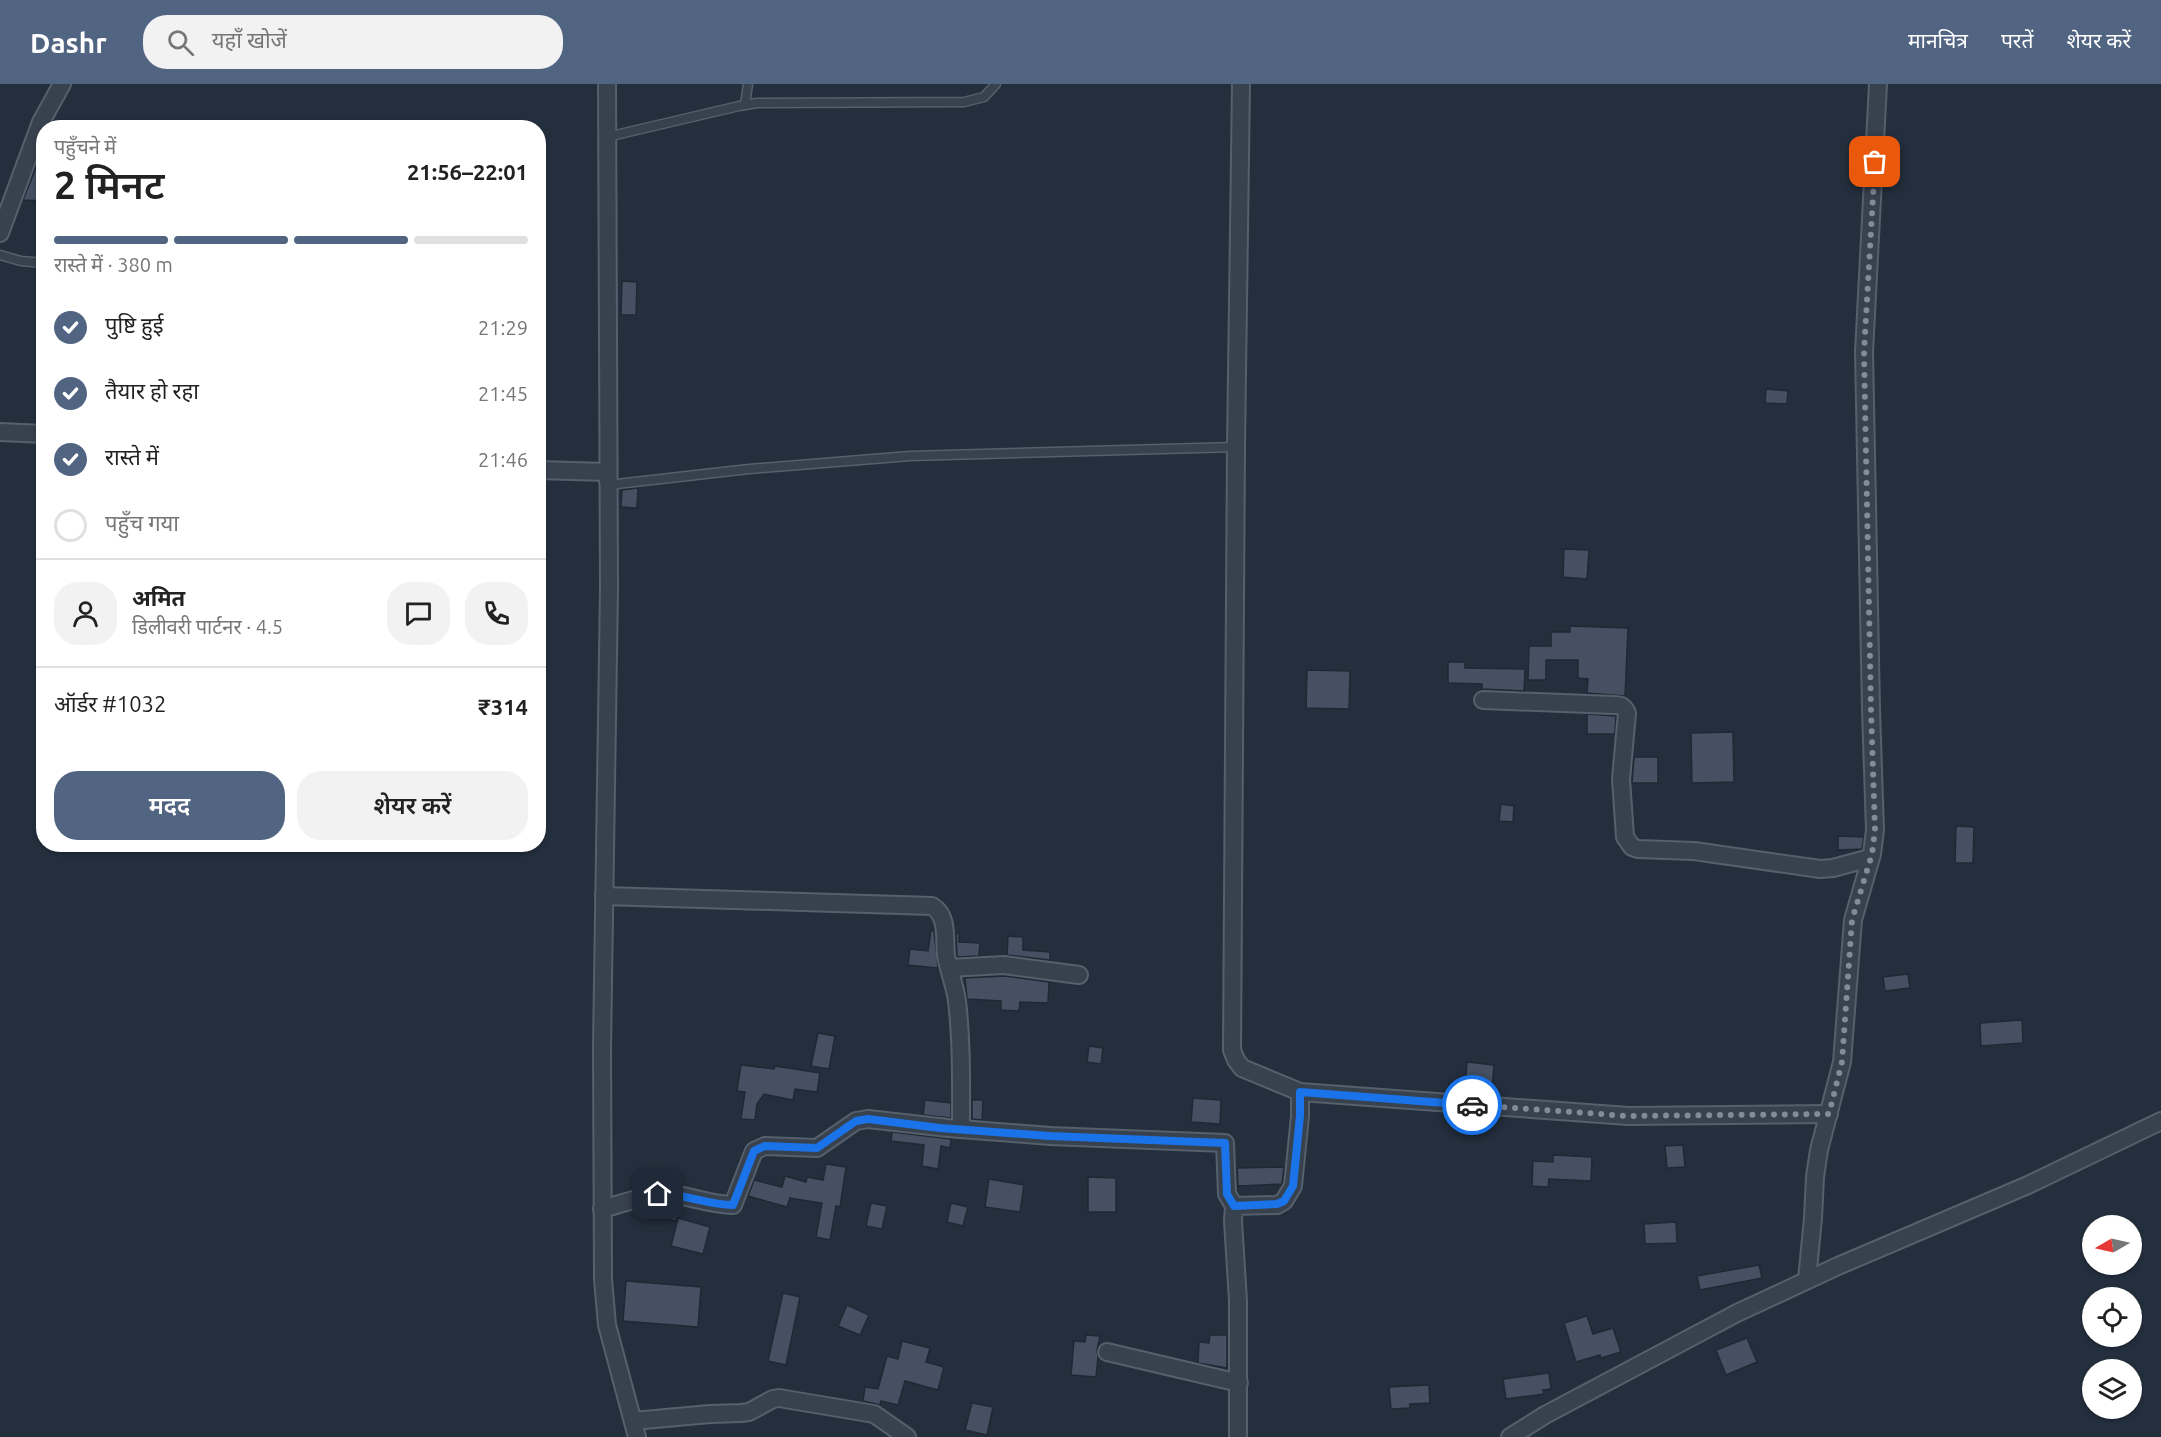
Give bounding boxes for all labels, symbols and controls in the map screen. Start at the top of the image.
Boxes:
search box [143,15,563,69]
icon: search [164,26,197,59]
text: Dashr [30,27,107,58]
text: यहाँ खोजें [212,27,287,52]
text: मानचित्र [1908,28,1968,52]
text: परतें [2001,28,2033,52]
text: शेयर करें [2066,28,2131,52]
text: पहुँचने में [54,135,116,158]
pin [1849,136,1900,187]
icon: bag [1858,145,1891,178]
text: 21:56–22:01 [407,159,528,184]
text: 2 मिनट [54,163,164,206]
text: रास्ते में · 380 m [54,253,173,276]
icon: check [54,311,87,344]
text: पुष्टि हुई [105,312,164,337]
text: 21:29 [478,316,528,339]
icon: check [54,377,87,410]
text: तैयार हो रहा [105,378,199,403]
text: 21:45 [478,382,528,405]
icon: check [54,443,87,476]
text: रास्ते में [105,444,159,469]
text: 21:46 [478,448,528,471]
text: पहुँच गया [105,510,179,535]
button: person [54,582,117,645]
button: chat [387,582,450,645]
button: phone [465,582,528,645]
text: अमित [132,585,185,610]
text: डिलीवरी पार्टनर · 4.5 [132,615,283,638]
text: ऑर्डर #1032 [54,691,166,716]
text: ₹314 [478,694,528,719]
button: मदद [54,771,285,840]
button: शेयर करें [297,771,528,840]
courier [1442,1075,1502,1135]
icon: car [1456,1089,1489,1122]
pin [632,1168,683,1219]
icon: home [641,1177,674,1210]
north arrow [2082,1215,2142,1275]
map controls [2082,1215,2142,1419]
button: locate [2082,1287,2142,1347]
button: layers [2082,1359,2142,1419]

